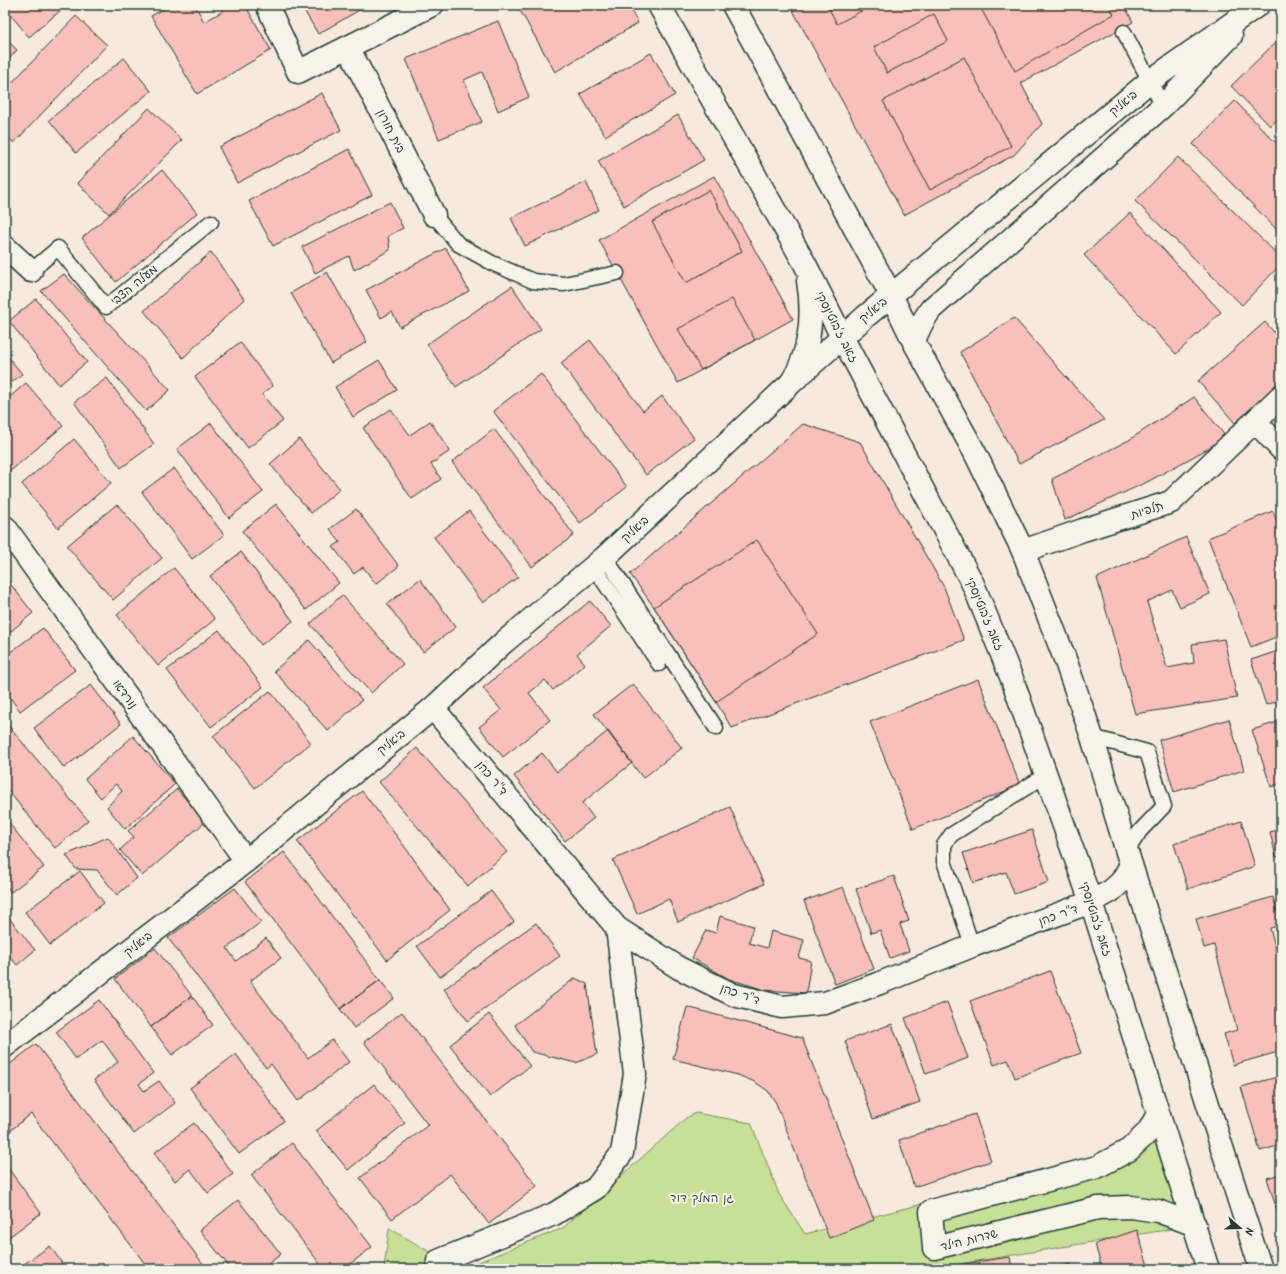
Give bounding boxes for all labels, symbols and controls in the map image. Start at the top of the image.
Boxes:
street label: ביאליק [1105,86,1142,121]
street label: בית חורון [371,106,410,157]
street label: מעלה הצבי [106,260,162,310]
street label: זאב ז'בוטינסקי [810,288,863,366]
street label: ביאליק [855,293,892,328]
street label: תלפיות [1127,496,1166,525]
street label: ביאליק [617,511,654,547]
street label: זאב ז'בוטינסקי [961,575,1009,654]
street label: נורדאו [107,676,142,713]
street label: ביאליק [373,725,410,760]
street label: ד"ר כהן [471,757,512,800]
street label: זאב ז'בוטינסקי [1074,879,1117,959]
street label: ד"ר כהן [1036,900,1081,931]
street label: ביאליק [120,927,157,962]
street label: ד"ר כהן [717,979,762,1010]
park label: גן המלך דוד [670,1189,735,1208]
north arrow [1220,1208,1260,1248]
street label: שדרות הילד [938,1224,1000,1257]
text: N [1239,1225,1258,1237]

